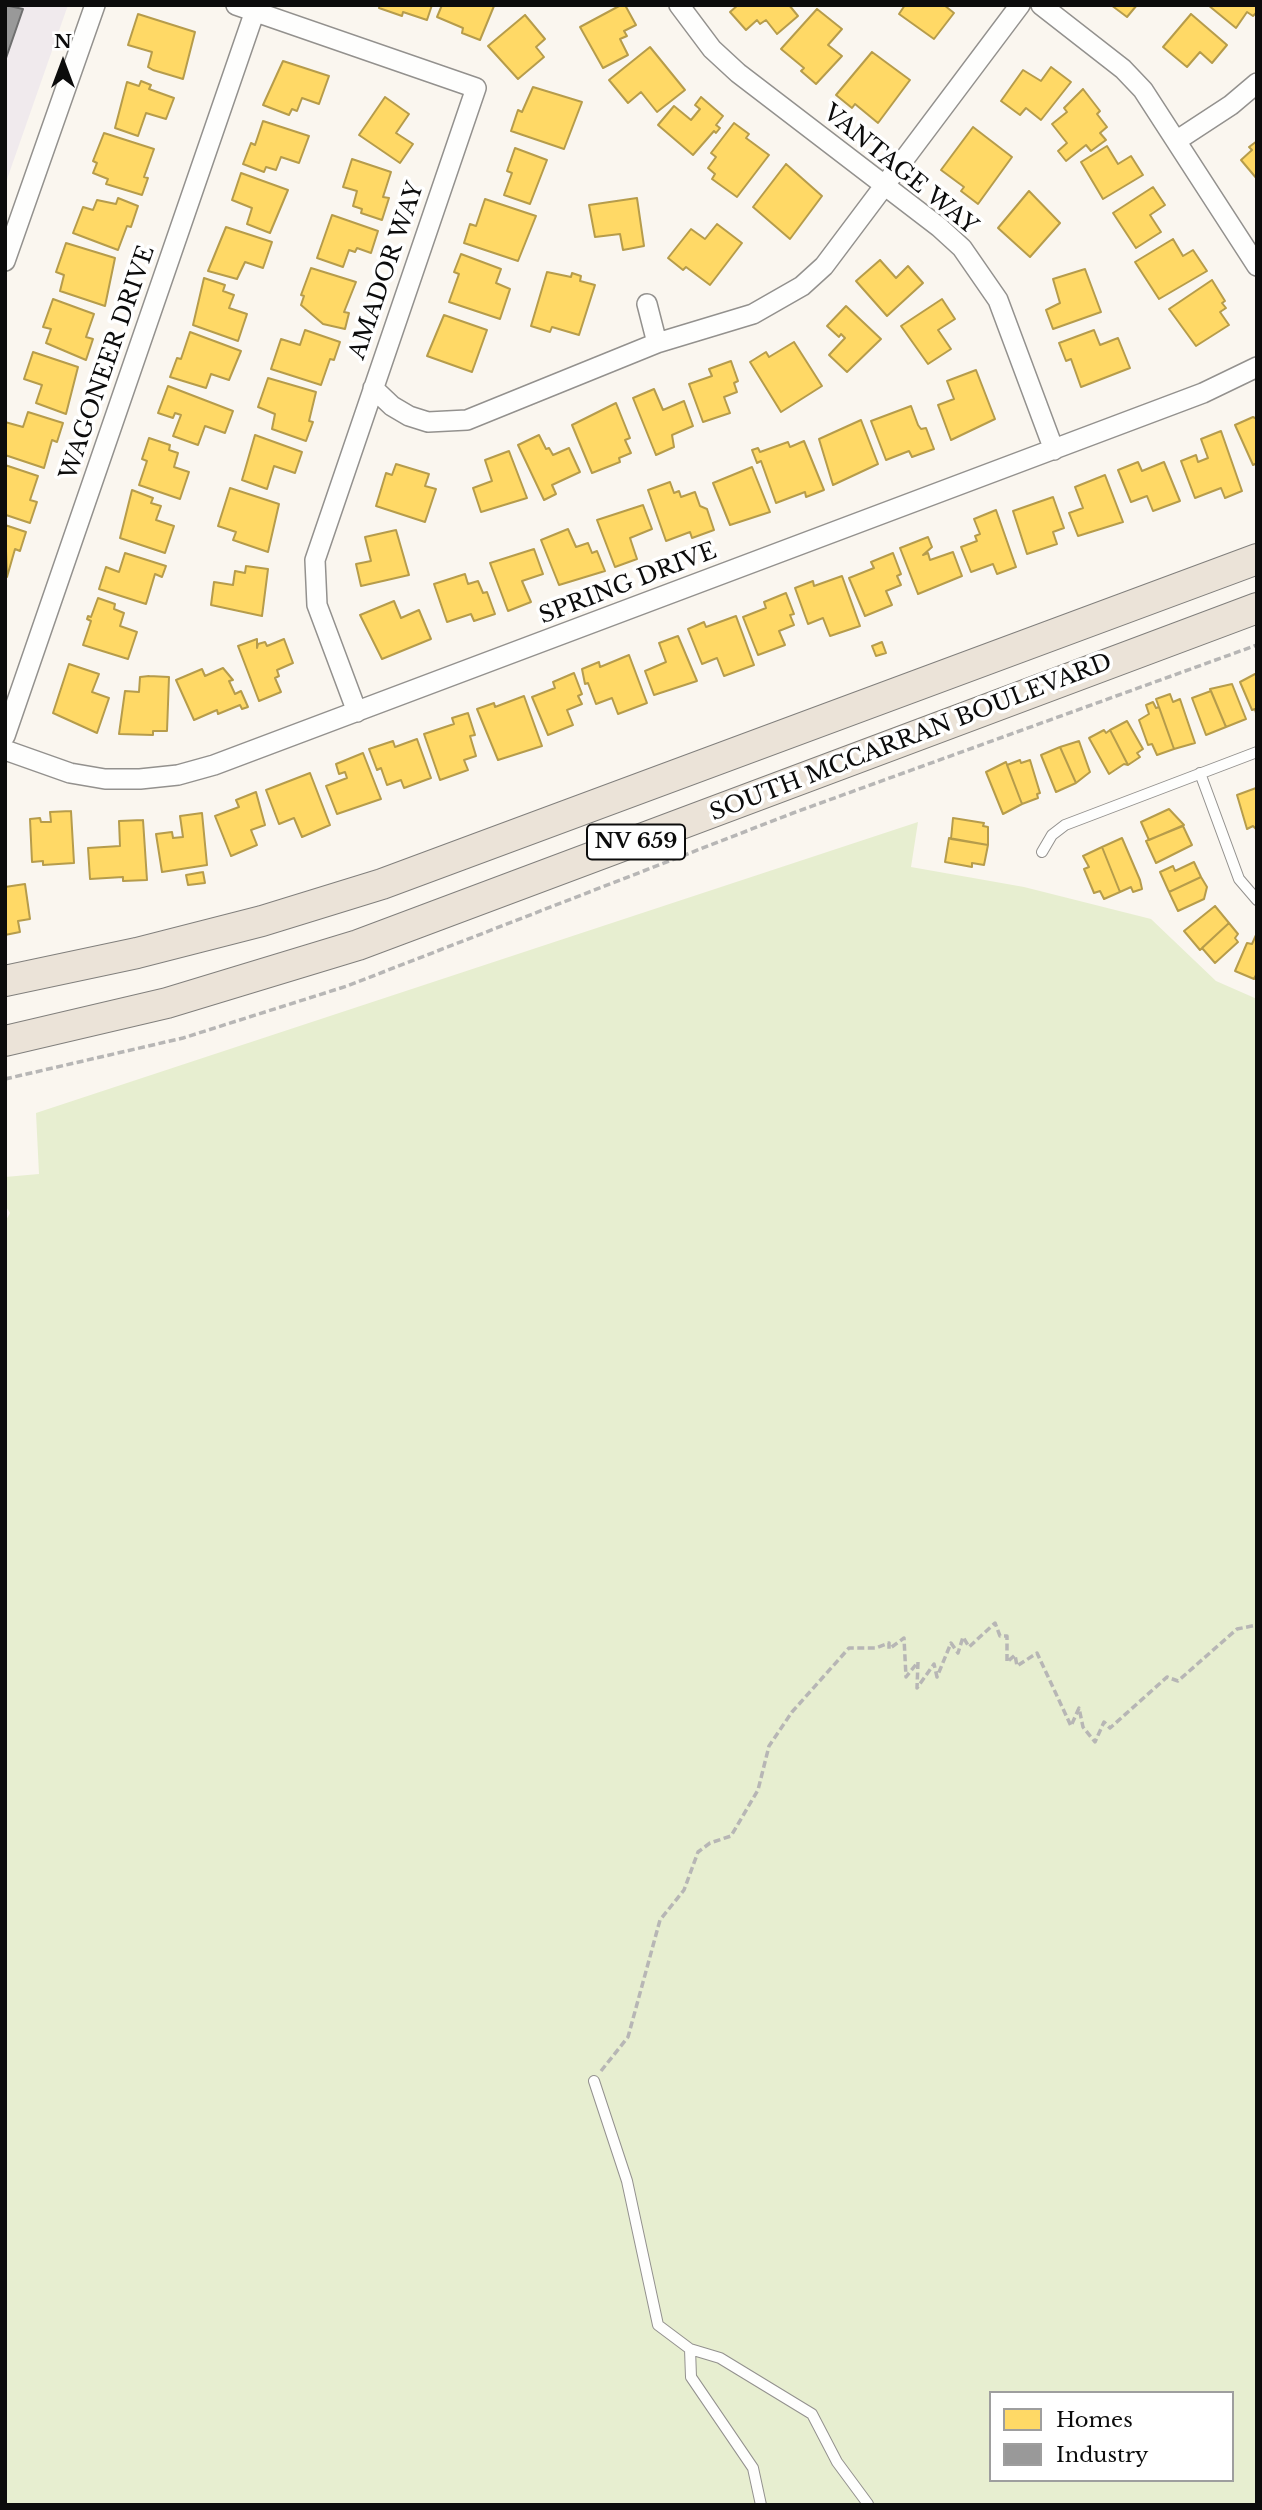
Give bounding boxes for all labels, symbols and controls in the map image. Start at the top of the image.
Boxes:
north arrow [28,28,98,98]
text: N [54,30,72,53]
street label: VANTAGE WAY [817,99,983,241]
street label: AMADOR WAY [344,179,430,363]
street label: WAGONEER DRIVE [55,242,161,484]
street label: SPRING DRIVE [535,537,721,631]
street label: SOUTH MCCARRAN BOULEVARD [706,648,1116,828]
road number: NV 659 [587,824,685,860]
legend [989,2391,1234,2482]
text: Homes [1056,2407,1133,2433]
text: Industry [1056,2442,1148,2468]

